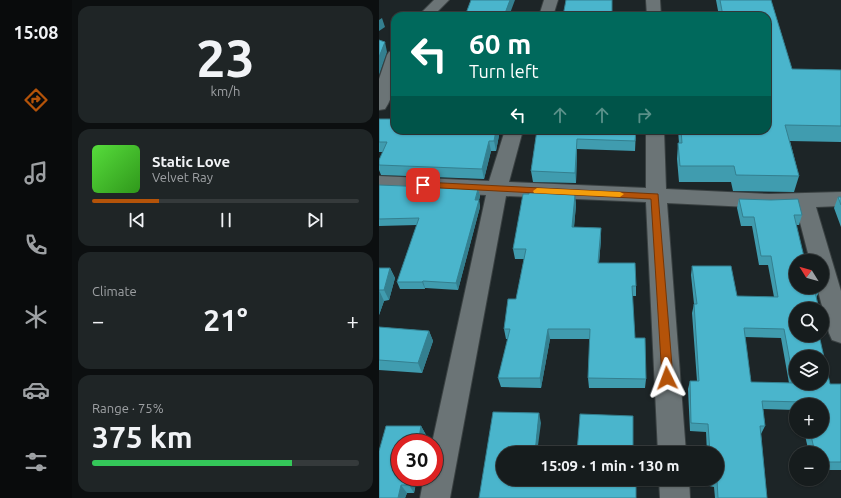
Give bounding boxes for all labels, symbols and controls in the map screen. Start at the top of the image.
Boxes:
text: 15:08 [13,22,59,42]
icon: left [403,28,455,80]
text: 60 m [469,28,531,59]
text: 23 [196,29,255,87]
text: Turn left [469,61,539,81]
text: km/h [210,84,241,98]
icon: directions [22,86,50,114]
icon: left [507,104,529,126]
icon: ahead [549,104,571,126]
icon: ahead [591,104,613,126]
icon: right [633,104,655,126]
text: Static Love [152,153,230,170]
icon: music [22,159,50,187]
pin [406,168,440,202]
text: Velvet Ray [152,170,213,184]
icon: arrive [412,174,434,196]
icon: previous [126,209,148,231]
icon: pause [215,209,237,231]
icon: next [304,209,326,231]
icon: phone [22,231,50,259]
north arrow [789,254,829,294]
map controls [789,254,829,486]
text: Climate [92,284,137,298]
button: search [789,302,829,342]
icon: climate [22,303,50,331]
text: 21° [203,303,248,337]
text: − [92,308,104,333]
text: + [347,308,359,333]
button: layers [789,350,829,390]
position arrow [646,357,688,399]
icon: car [22,376,50,404]
button: + [789,398,829,438]
text: Range · 75% [92,401,164,415]
text: 375 km [92,420,193,454]
speed limit sign: 30 [391,434,443,486]
button: − [789,446,829,486]
icon: filters [22,448,50,476]
text: 15:09 · 1 min · 130 m [541,457,679,474]

